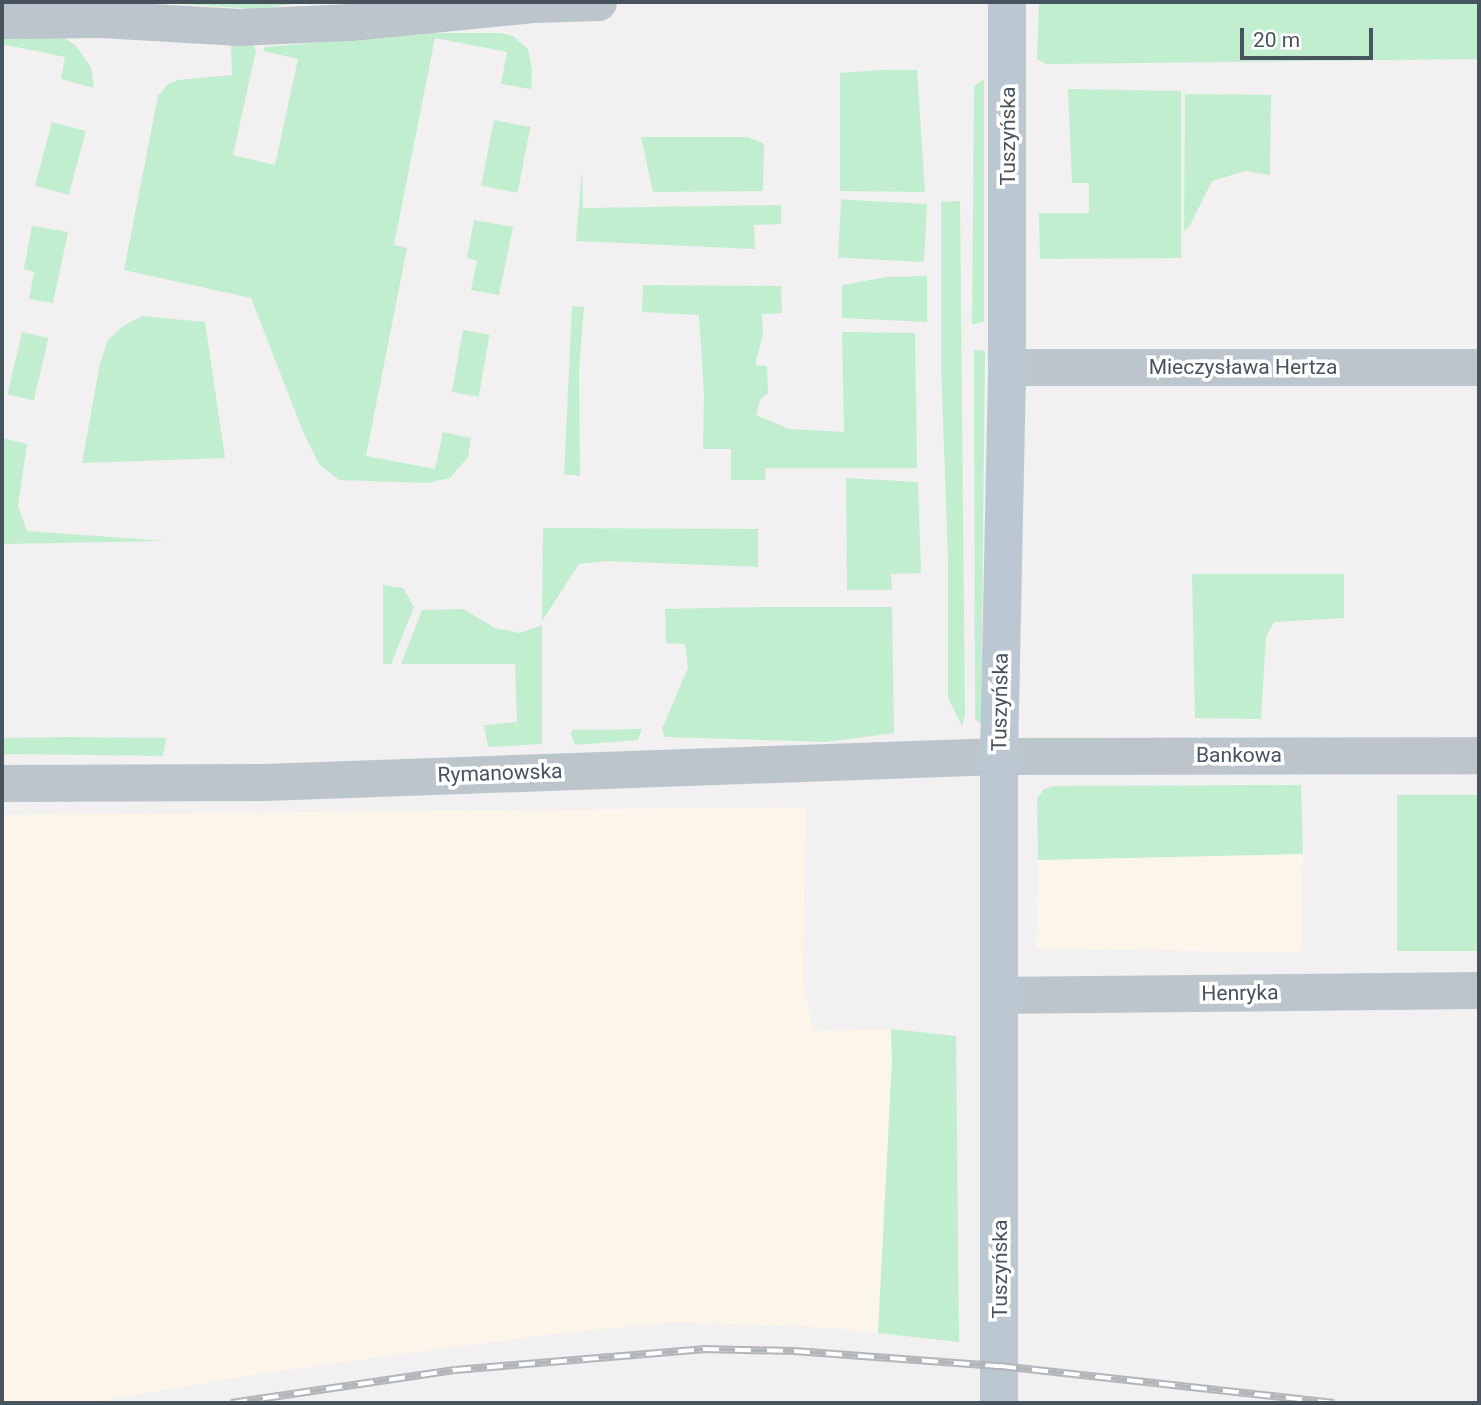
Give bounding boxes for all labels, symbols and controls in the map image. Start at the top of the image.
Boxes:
scale bar [1243,14,1376,58]
text: 20 m [1253,28,1300,52]
street label: Tuszyńska [995,87,1021,185]
street label: Mieczysława Hertza [1149,354,1337,380]
street label: Tuszyńska [987,652,1013,752]
street label: Bankowa [1196,742,1282,768]
street label: Rymanowska [437,758,563,788]
street label: Henryka [1201,980,1279,1006]
street label: Tuszyńska [987,1220,1013,1318]

